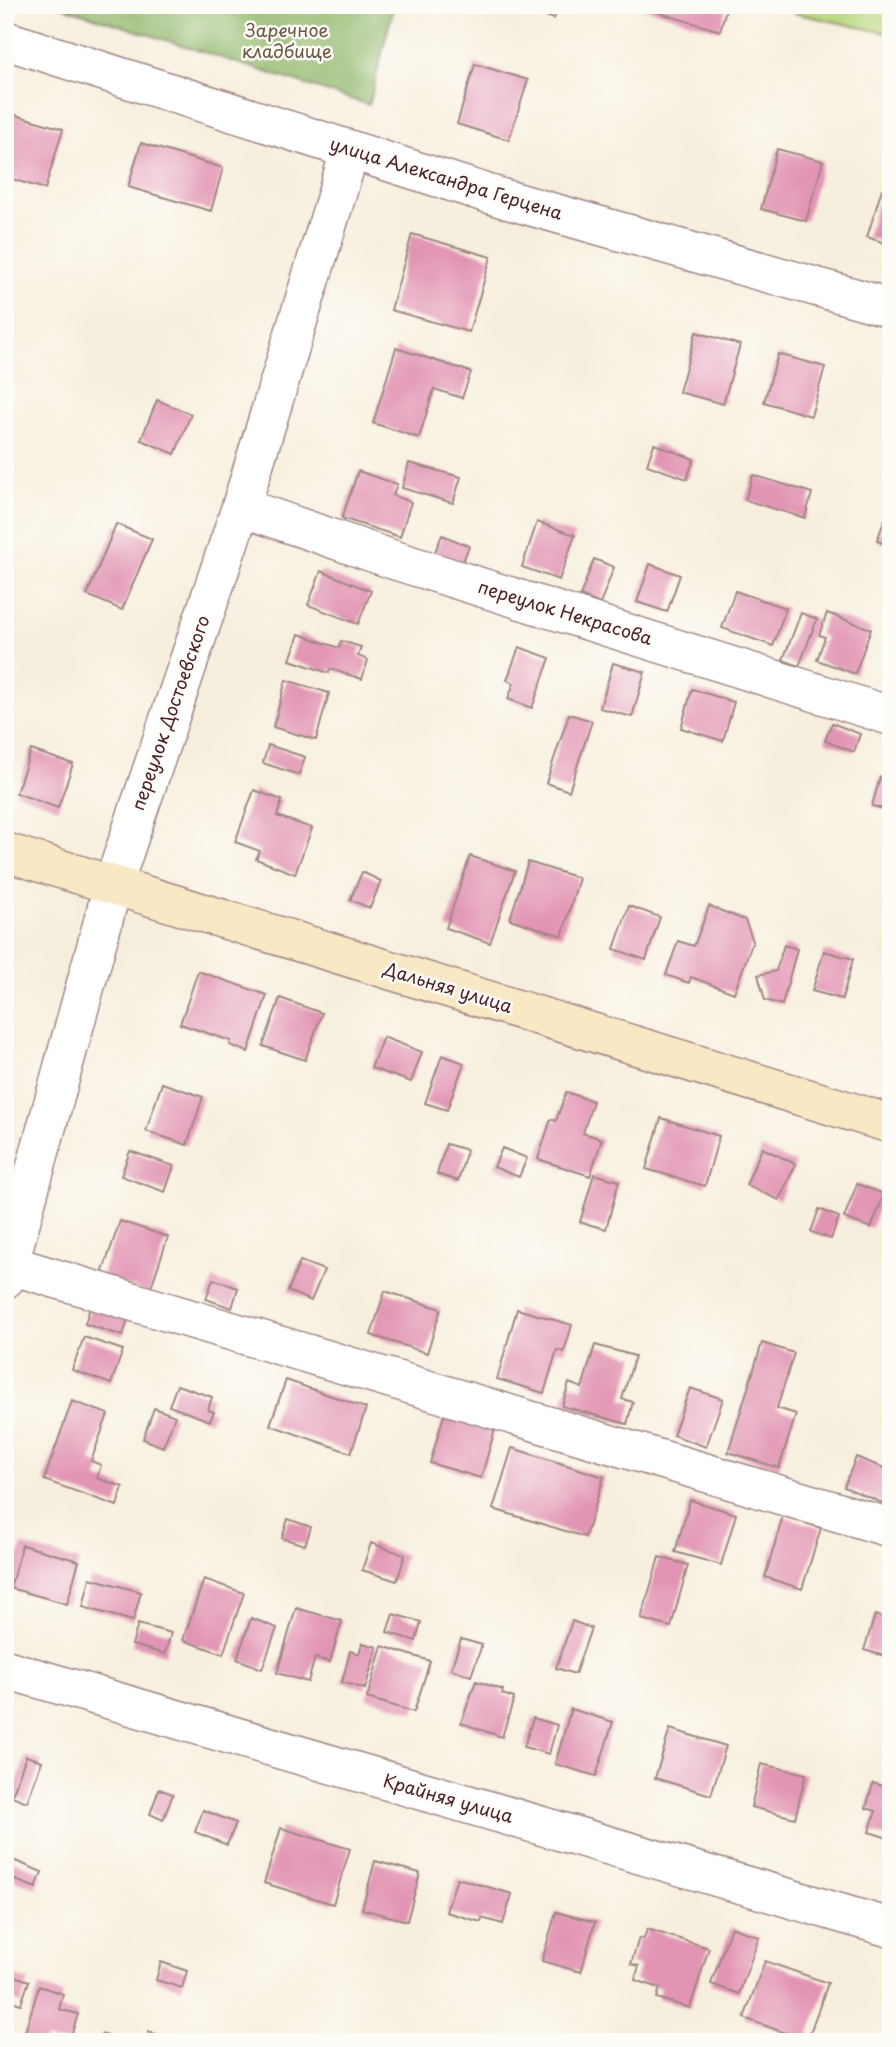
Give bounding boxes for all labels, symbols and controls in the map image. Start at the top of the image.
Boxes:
park label: Заречное кладбище [242,16,332,64]
street label: улица Александра Герцена [327,129,567,226]
street label: переулок Некрасова [475,572,657,651]
street label: переулок Достоевского [123,611,216,814]
street label: Дальняя улица [380,954,517,1019]
street label: Крайняя улица [380,1766,517,1829]

